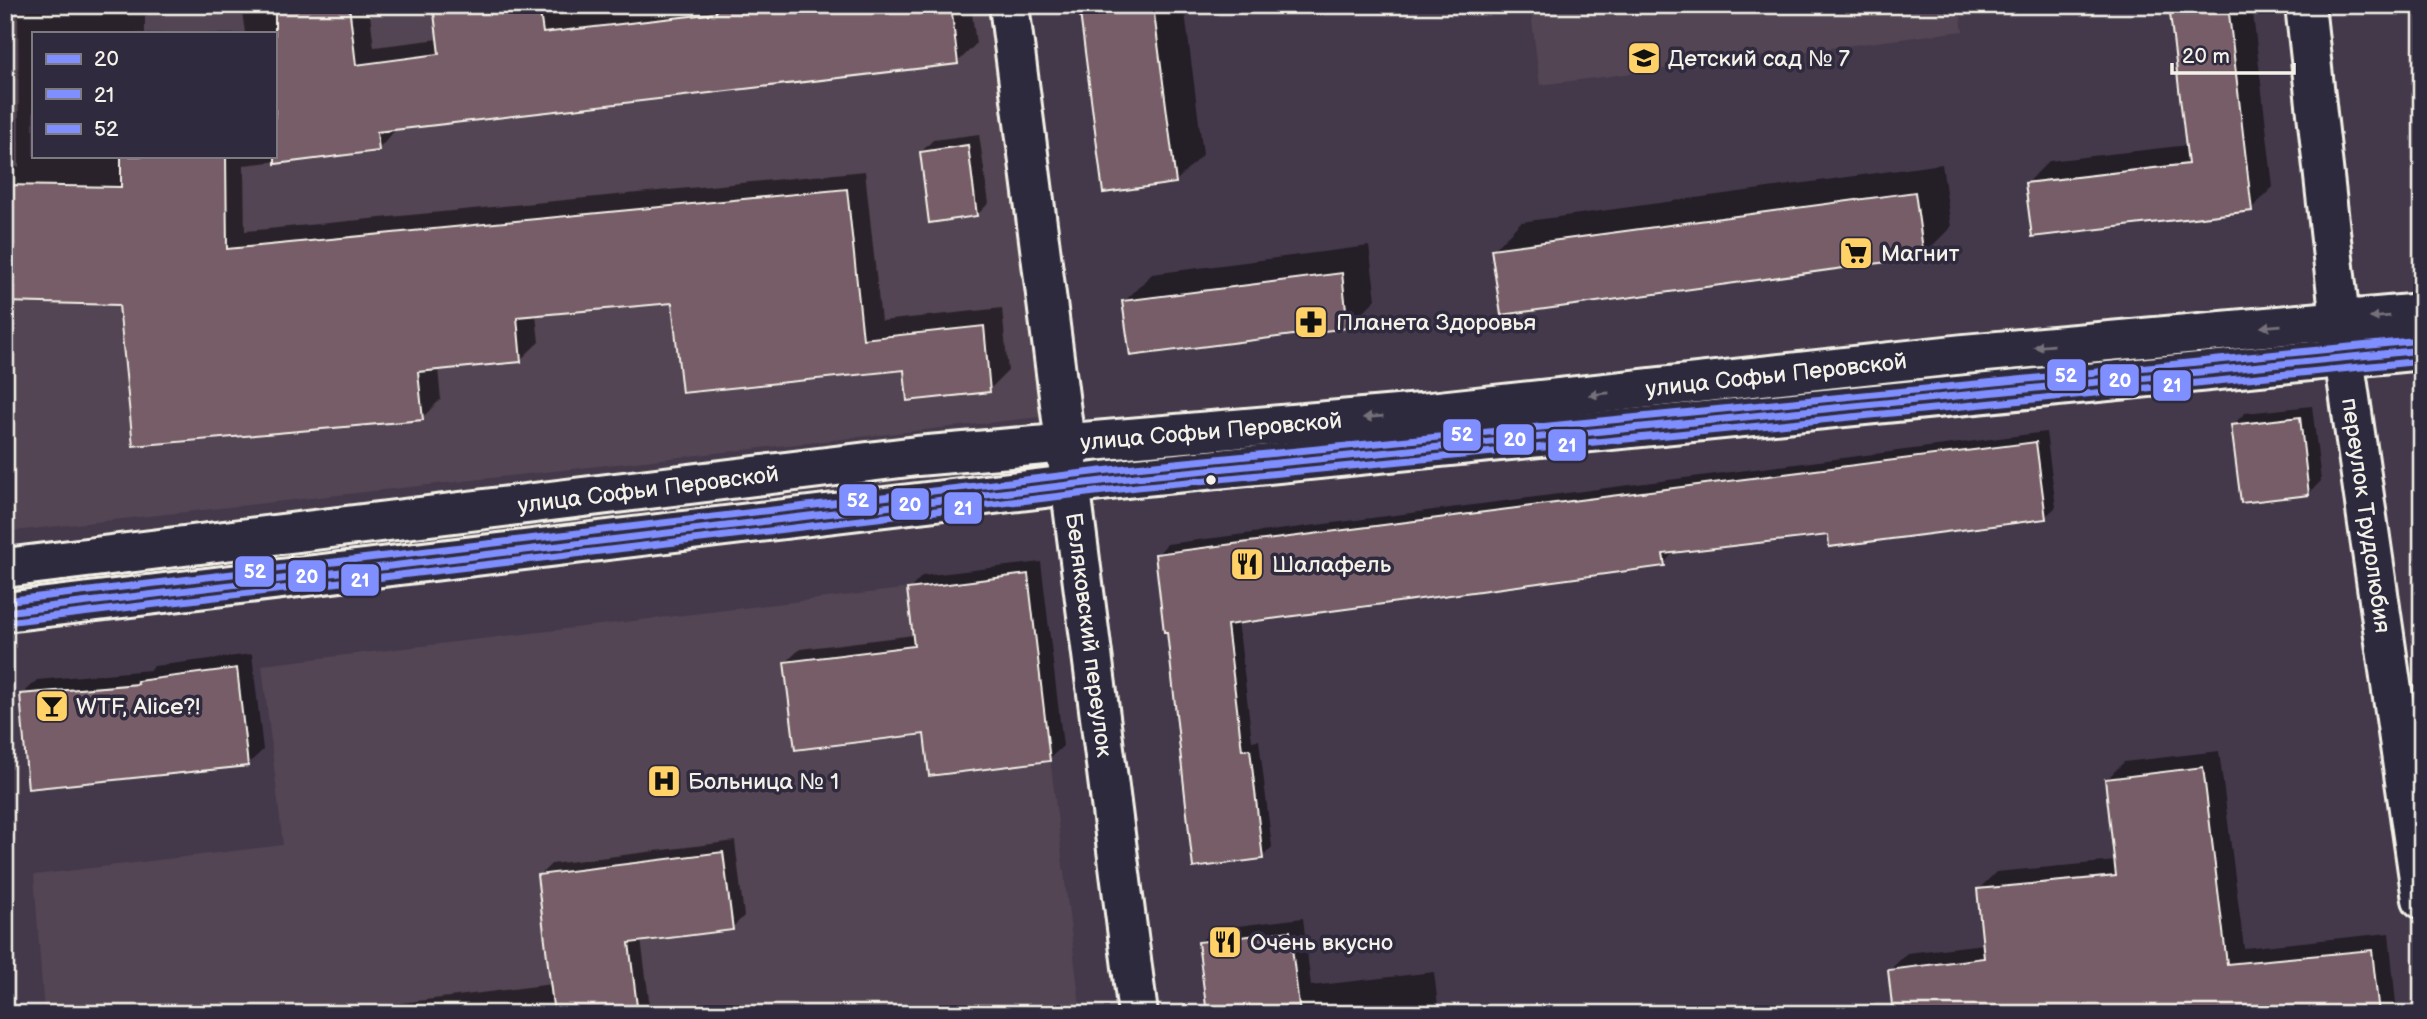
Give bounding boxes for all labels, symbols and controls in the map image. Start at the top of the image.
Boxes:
legend [32,32,276,158]
scale bar [2172,32,2294,76]
school or university icon: Детский сад № 7 [1625,39,1663,77]
text: 20 m [2182,44,2230,69]
place label: Детский сад № 7 [1668,45,1850,73]
text: 20 [94,47,119,72]
text: 21 [94,83,114,108]
text: 52 [94,117,119,142]
supermarket icon: Магнит [1837,234,1875,272]
place label: Магнит [1881,240,1960,268]
pharmacy icon: Планета Здоровья [1292,303,1330,341]
place label: Планета Здоровья [1336,309,1536,337]
one-way arrow [2369,312,2391,323]
one-way arrow [2260,321,2282,332]
one-way arrow [2033,341,2055,352]
street label: улица Софьи Перовской [1644,347,1908,403]
line badge: 52 [2046,358,2087,392]
line badge: 20 [2099,363,2140,397]
text: 52 [2055,365,2078,388]
line badge: 21 [2152,369,2192,402]
text: 20 [2109,370,2131,393]
text: 21 [2163,375,2181,398]
one-way arrow [1588,388,1610,399]
street label: переулок Трудолюбия [2335,396,2397,635]
street label: улица Софьи Перовской [1079,407,1343,457]
one-way arrow [1361,412,1383,423]
line badge: 52 [1442,418,1482,452]
line badge: 20 [1495,423,1535,456]
text: 52 [1451,424,1474,447]
line badge: 21 [1547,428,1587,462]
text: 20 [1504,429,1526,452]
text: 21 [1558,435,1576,458]
street label: улица Софьи Перовской [516,460,780,520]
unlabelled marker [1204,473,1218,487]
line badge: 52 [838,483,878,517]
line badge: 20 [890,487,930,521]
text: 52 [847,490,870,513]
line badge: 21 [943,491,983,525]
text: 20 [899,494,921,517]
text: 21 [954,498,972,521]
street label: Беляковский переулок [1059,511,1118,760]
restaurant icon: Шалафель [1228,545,1266,583]
place label: Шалафель [1272,551,1391,579]
line badge: 52 [234,555,275,588]
line badge: 20 [287,559,327,593]
text: 52 [244,561,267,584]
line badge: 21 [340,563,380,597]
text: 20 [296,566,318,589]
text: 21 [351,570,369,593]
bar icon: WTF, Alice?! [33,687,71,725]
place label: WTF, Alice?! [76,693,200,721]
hospital icon: Больница № 1 [645,762,683,800]
place label: Больница № 1 [688,768,839,796]
restaurant icon: Очень вкусно [1206,923,1244,961]
place label: Очень вкусно [1250,929,1393,957]

